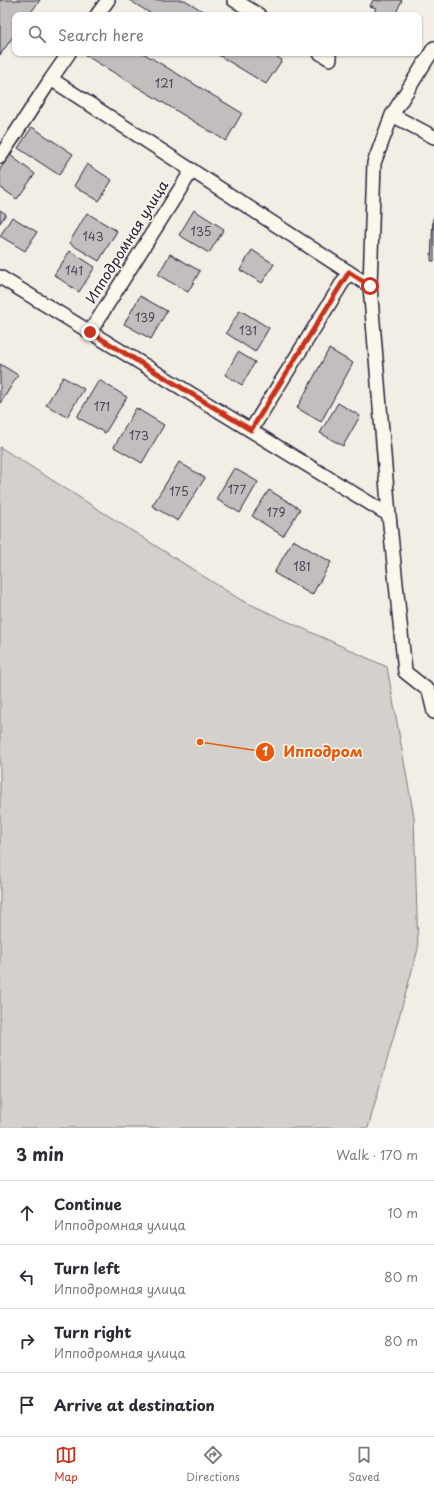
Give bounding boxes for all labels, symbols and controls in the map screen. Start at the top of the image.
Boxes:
search box [12,12,422,56]
icon: search [26,23,48,45]
text: Search here [58,23,144,46]
house number: 121 [155,74,173,92]
street label: Ипподромная улица [80,176,173,307]
house number: 135 [191,222,211,240]
house number: 143 [82,227,104,245]
house number: 141 [65,261,83,279]
route start [361,277,379,295]
house number: 139 [135,308,155,326]
house number: 131 [239,321,257,339]
route end [81,323,99,341]
house number: 171 [94,397,110,415]
house number: 173 [129,426,149,444]
house number: 177 [228,480,247,498]
house number: 175 [169,482,189,500]
house number: 179 [267,503,285,521]
house number: 181 [293,557,311,575]
callout: Ипподром [255,738,371,765]
text: Ипподром [283,739,363,762]
text: 1 [262,742,268,760]
text: 3 min [16,1141,64,1167]
text: Walk · 170 m [336,1145,418,1164]
text: Continue [54,1192,122,1215]
icon: ahead [16,1202,38,1224]
text: 10 m [388,1203,418,1222]
text: Ипподромная улица [54,1215,186,1234]
text: Turn left [54,1256,120,1279]
icon: left [16,1266,38,1288]
text: 80 m [384,1267,418,1286]
text: Ипподромная улица [54,1279,186,1298]
text: Turn right [54,1320,131,1343]
icon: right [16,1330,38,1352]
text: 80 m [384,1331,418,1350]
text: Ипподромная улица [54,1343,186,1362]
text: Arrive at destination [54,1393,215,1416]
icon: arrive [16,1394,38,1416]
tab: Map [54,1444,78,1485]
tab: Directions [186,1444,240,1485]
tab: Saved [348,1444,380,1485]

